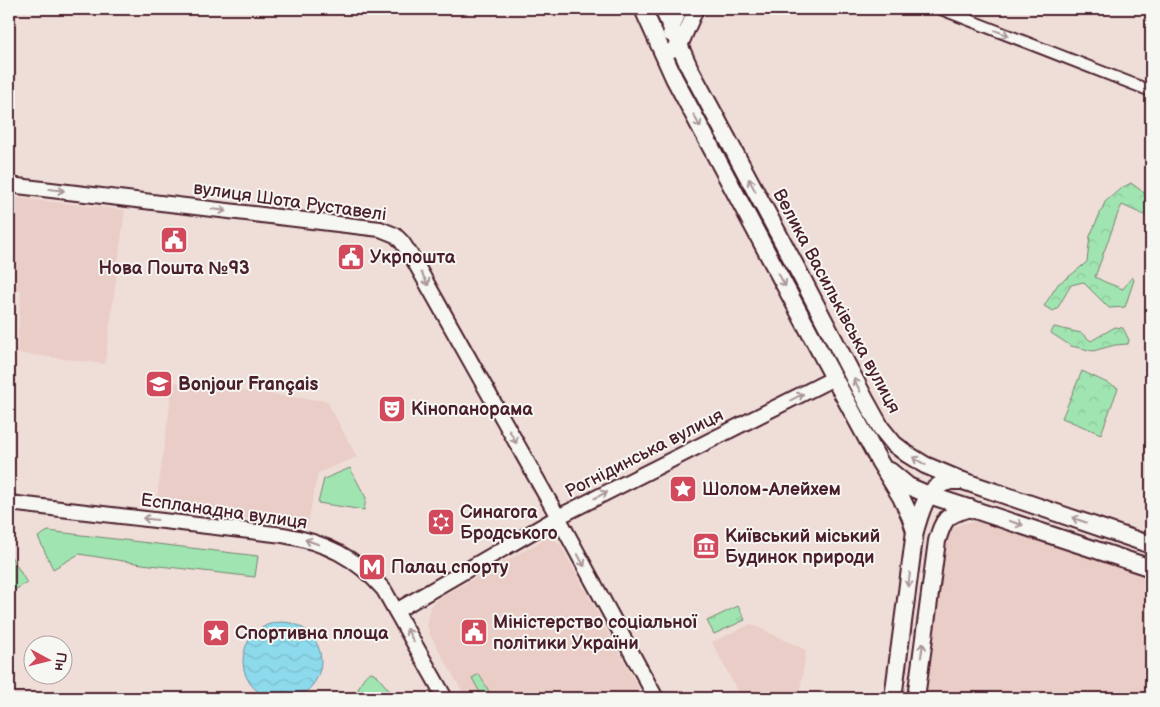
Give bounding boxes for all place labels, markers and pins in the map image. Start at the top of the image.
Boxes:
public building icon: Нова Пошта №93 [159,225,189,255]
public building icon: Укрпошта [336,242,366,272]
place label: Укрпошта [370,247,456,268]
place label: Нова Пошта №93 [98,258,250,279]
school or university icon: Bonjour Français [144,369,174,399]
place label: Bonjour Français [178,374,319,395]
theatre icon: Кінопанорама [377,394,407,424]
place label: Кінопанорама [411,399,533,420]
place icon: Шолом-Алейхем [668,474,698,504]
place label: Шолом-Алейхем [702,479,841,500]
place label: Синагога Бродського [460,502,558,544]
synagogue icon: Синагога Бродського [426,507,456,537]
place label: Київський міський Будинок природи [725,526,880,568]
museum icon: Київський міський Будинок природи [691,531,721,561]
metro station icon: Палац спорту [357,552,387,582]
place label: Палац спорту [391,557,509,578]
place label: Міністерство соціальної політики України [493,612,697,654]
public building icon: Міністерство соціальної політики України [459,617,489,647]
place icon: Спортивна площа [201,618,231,648]
place label: Спортивна площа [235,623,389,644]

